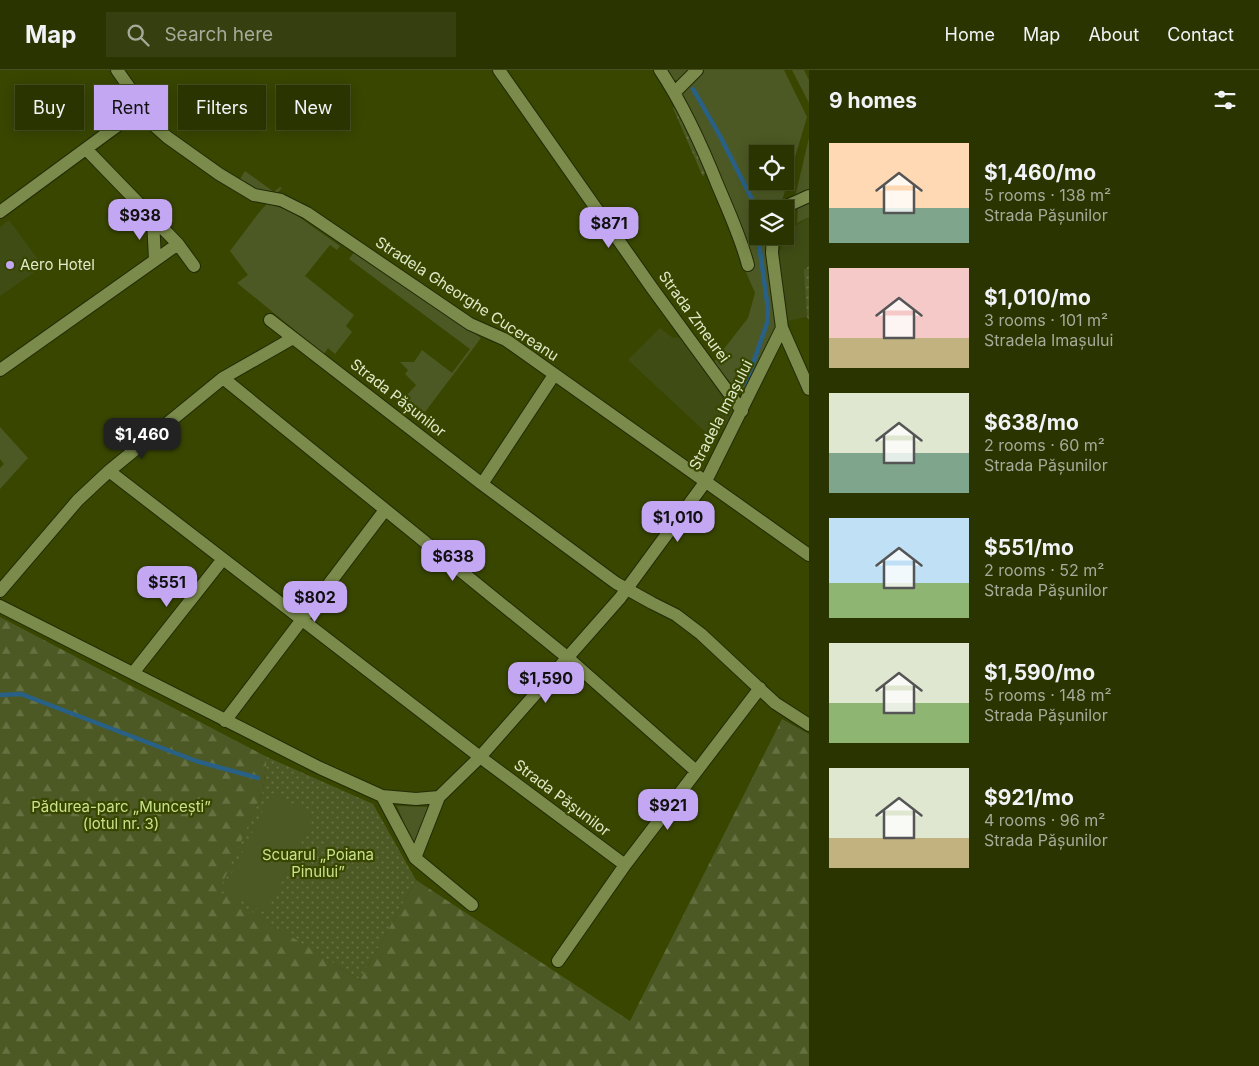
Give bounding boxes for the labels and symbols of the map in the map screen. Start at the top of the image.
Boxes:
pin: $938 [110,198,170,241]
pin: $871 [579,206,639,249]
street label: Stradela Gheorghe Cucereanu [372,232,562,365]
place label: Aero Hotel [20,255,95,274]
marker: Aero Hotel [4,259,16,271]
street label: Strada Zmeurei [655,267,734,366]
street label: Strada Pășunilor [347,354,450,441]
street label: Stradela Imașului [685,356,757,473]
pin: $1,460 [101,418,183,460]
pin: $1,010 [637,500,719,543]
pin: $638 [423,540,483,582]
pin: $551 [137,566,197,608]
pin: $802 [285,580,345,623]
pin: $1,590 [505,662,587,704]
street label: Strada Pășunilor [510,755,615,840]
pin: $921 [638,788,698,831]
park label: Pădurea-parc „Muncești” (lotul nr. 3) [31,797,211,833]
park label: Scuarul „Poiana Pinului” [262,845,374,881]

